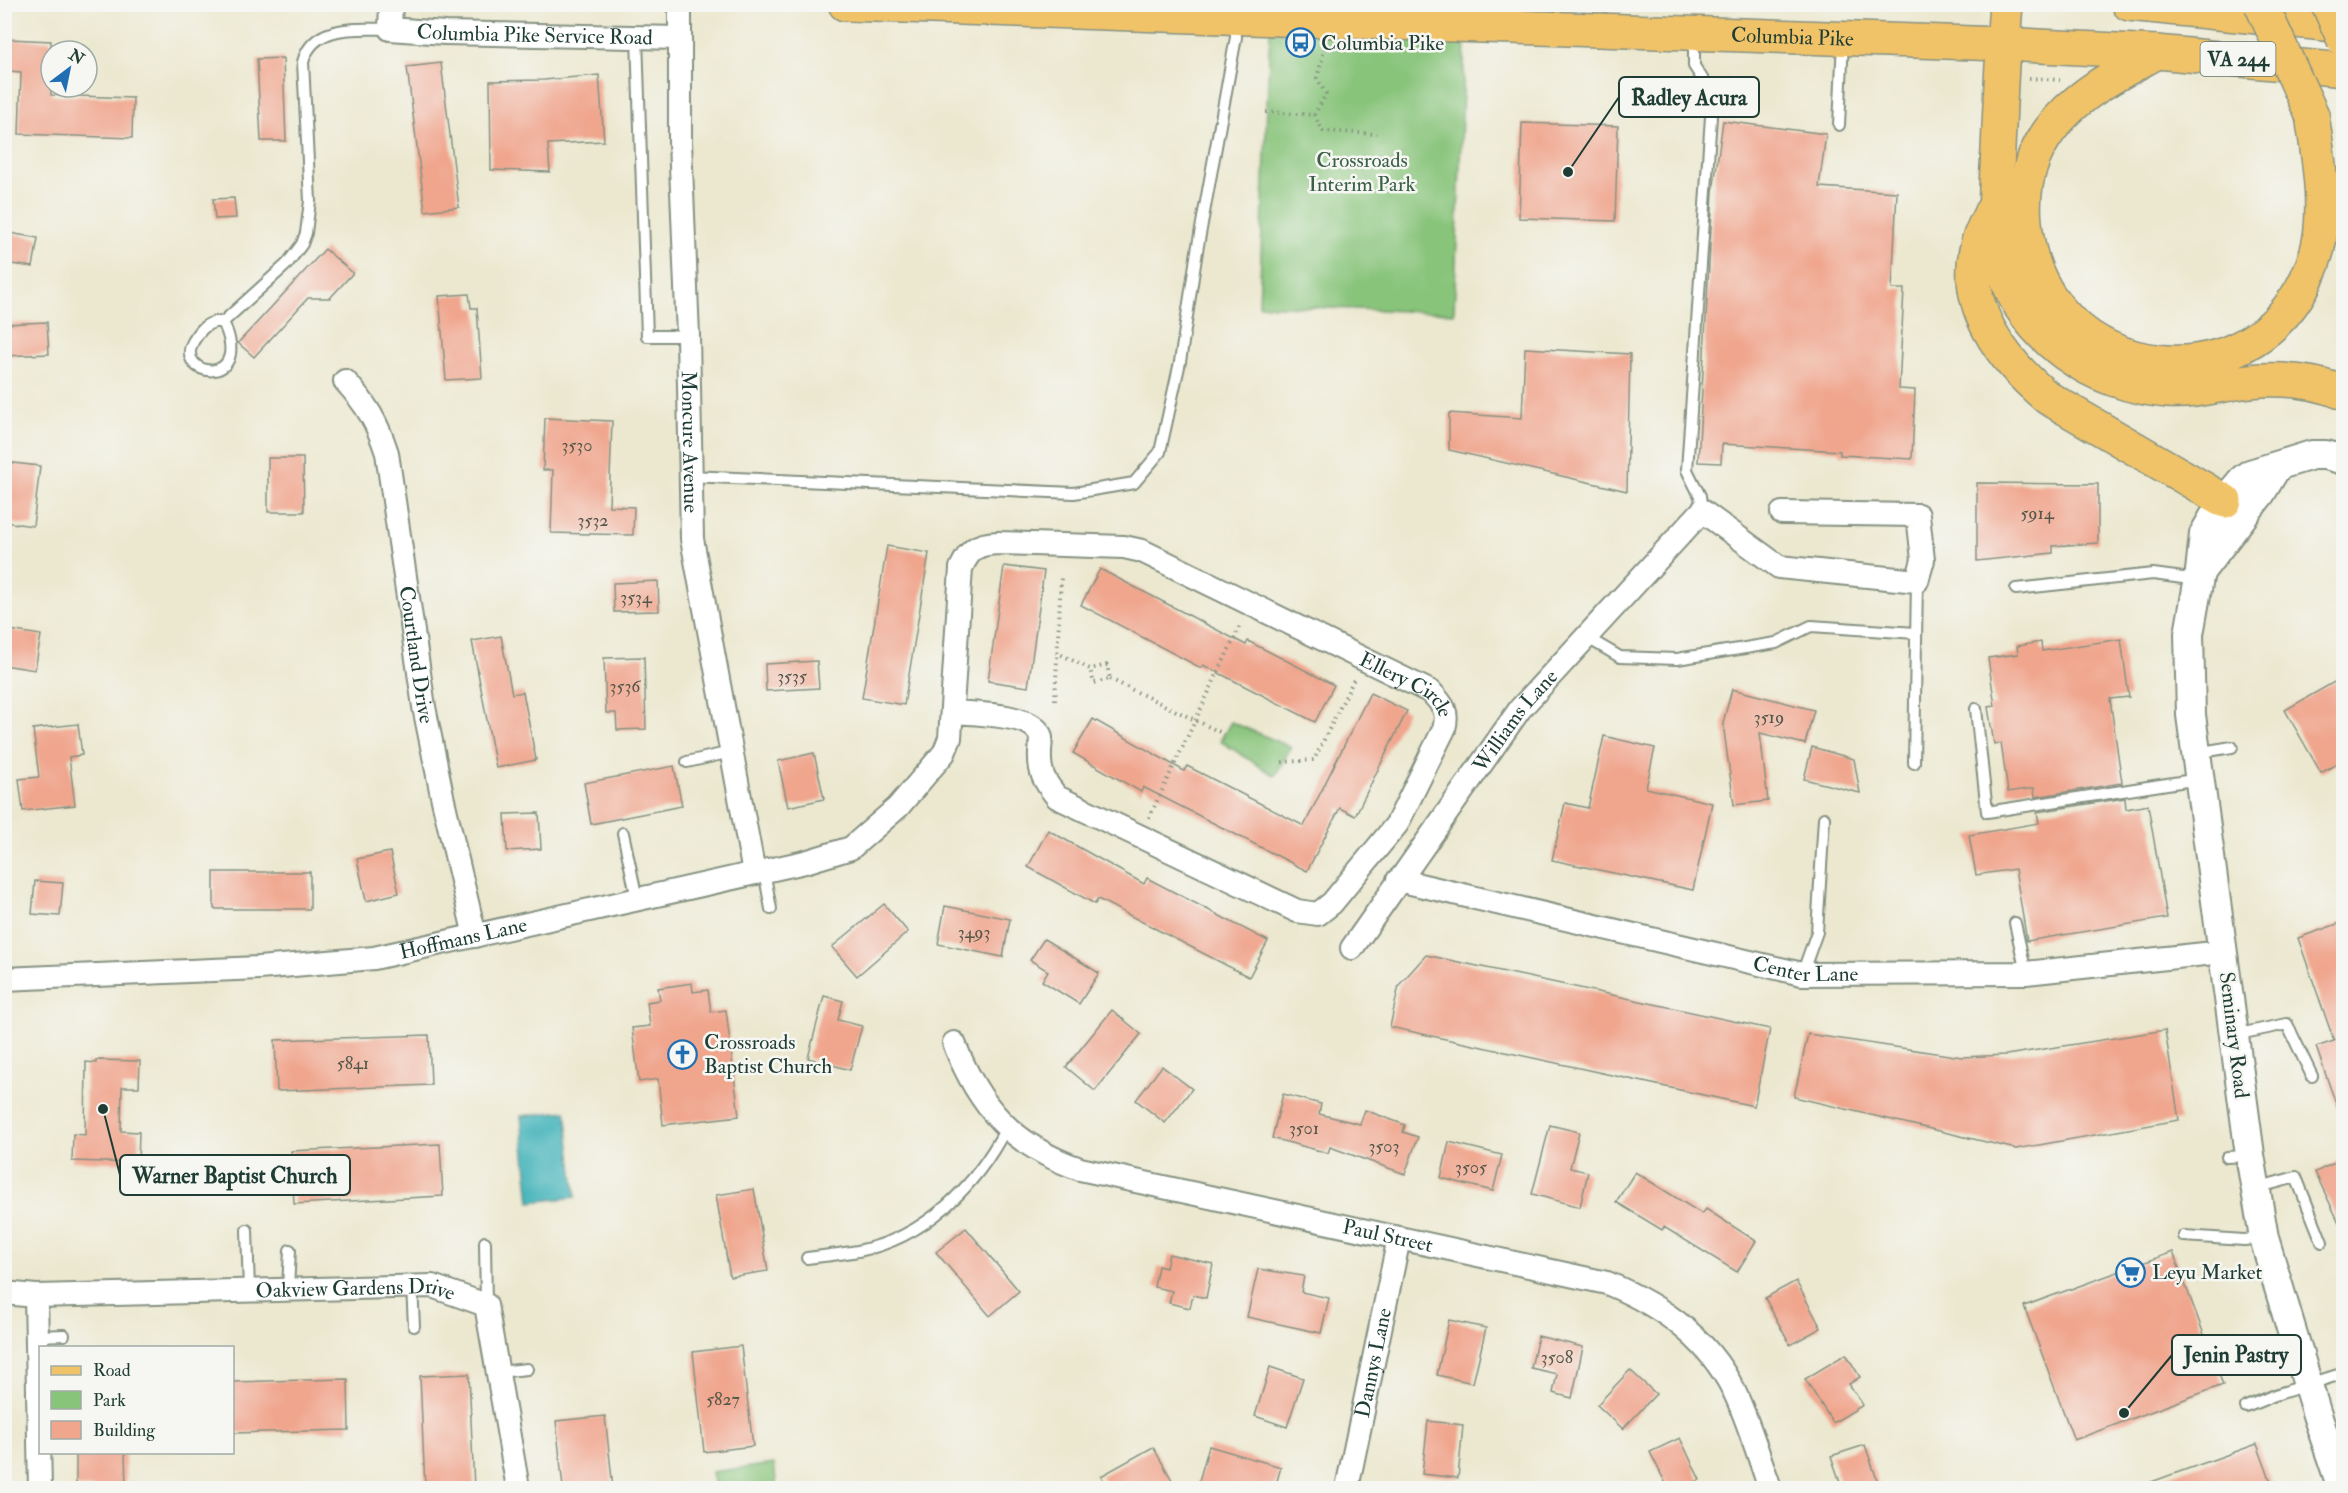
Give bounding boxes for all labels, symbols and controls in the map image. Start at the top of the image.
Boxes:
street label: Columbia Pike Service Road [416,17,654,51]
street label: Columbia Pike [1731,21,1855,52]
bus stop icon: Columbia Pike [1284,27,1316,59]
place label: Columbia Pike [1321,30,1444,57]
north arrow [39,39,99,99]
road number: VA 244 [2200,42,2276,76]
text: N [64,44,88,70]
callout: Radley Acura [1619,77,1759,117]
text: Radley Acura [1631,84,1748,113]
park label: Crossroads Interim Park [1308,147,1416,198]
street label: Moncure Avenue [675,371,705,513]
house number: 3530 [562,434,592,457]
house number: 5914 [2020,502,2055,525]
house number: 3532 [578,509,608,532]
street label: Courtland Drive [393,584,441,726]
house number: 3534 [620,586,653,609]
street label: Ellery Circle [1355,646,1459,720]
street label: Williams Lane [1466,663,1564,778]
house number: 3535 [777,665,807,688]
house number: 3536 [610,675,641,698]
house number: 3519 [1754,706,1784,729]
street label: Hoffmans Lane [397,911,530,965]
house number: 3493 [958,921,990,944]
street label: Center Lane [1750,950,1859,987]
street label: Seminary Road [2213,970,2255,1100]
place label: Crossroads Baptist Church [704,1029,832,1080]
church icon: Crossroads Baptist Church [667,1038,699,1070]
house number: 5841 [337,1052,369,1075]
house number: 3501 [1289,1117,1319,1140]
house number: 3503 [1369,1135,1399,1158]
callout: Warner Baptist Church [120,1155,350,1195]
house number: 3505 [1455,1156,1487,1179]
text: Warner Baptist Church [131,1162,338,1191]
street label: Paul Street [1340,1213,1436,1259]
supermarket icon: Leyu Market [2115,1256,2147,1288]
place label: Leyu Market [2152,1259,2263,1286]
street label: Oakview Gardens Drive [255,1272,459,1307]
street label: Dannys Lane [1348,1305,1398,1420]
callout: Jenin Pastry [2172,1335,2301,1375]
text: Jenin Pastry [2183,1341,2290,1370]
legend [39,1346,234,1454]
house number: 3508 [1541,1346,1573,1369]
text: Road [93,1359,131,1382]
house number: 5827 [706,1388,740,1411]
text: Park [93,1389,126,1412]
text: Building [93,1419,156,1442]

